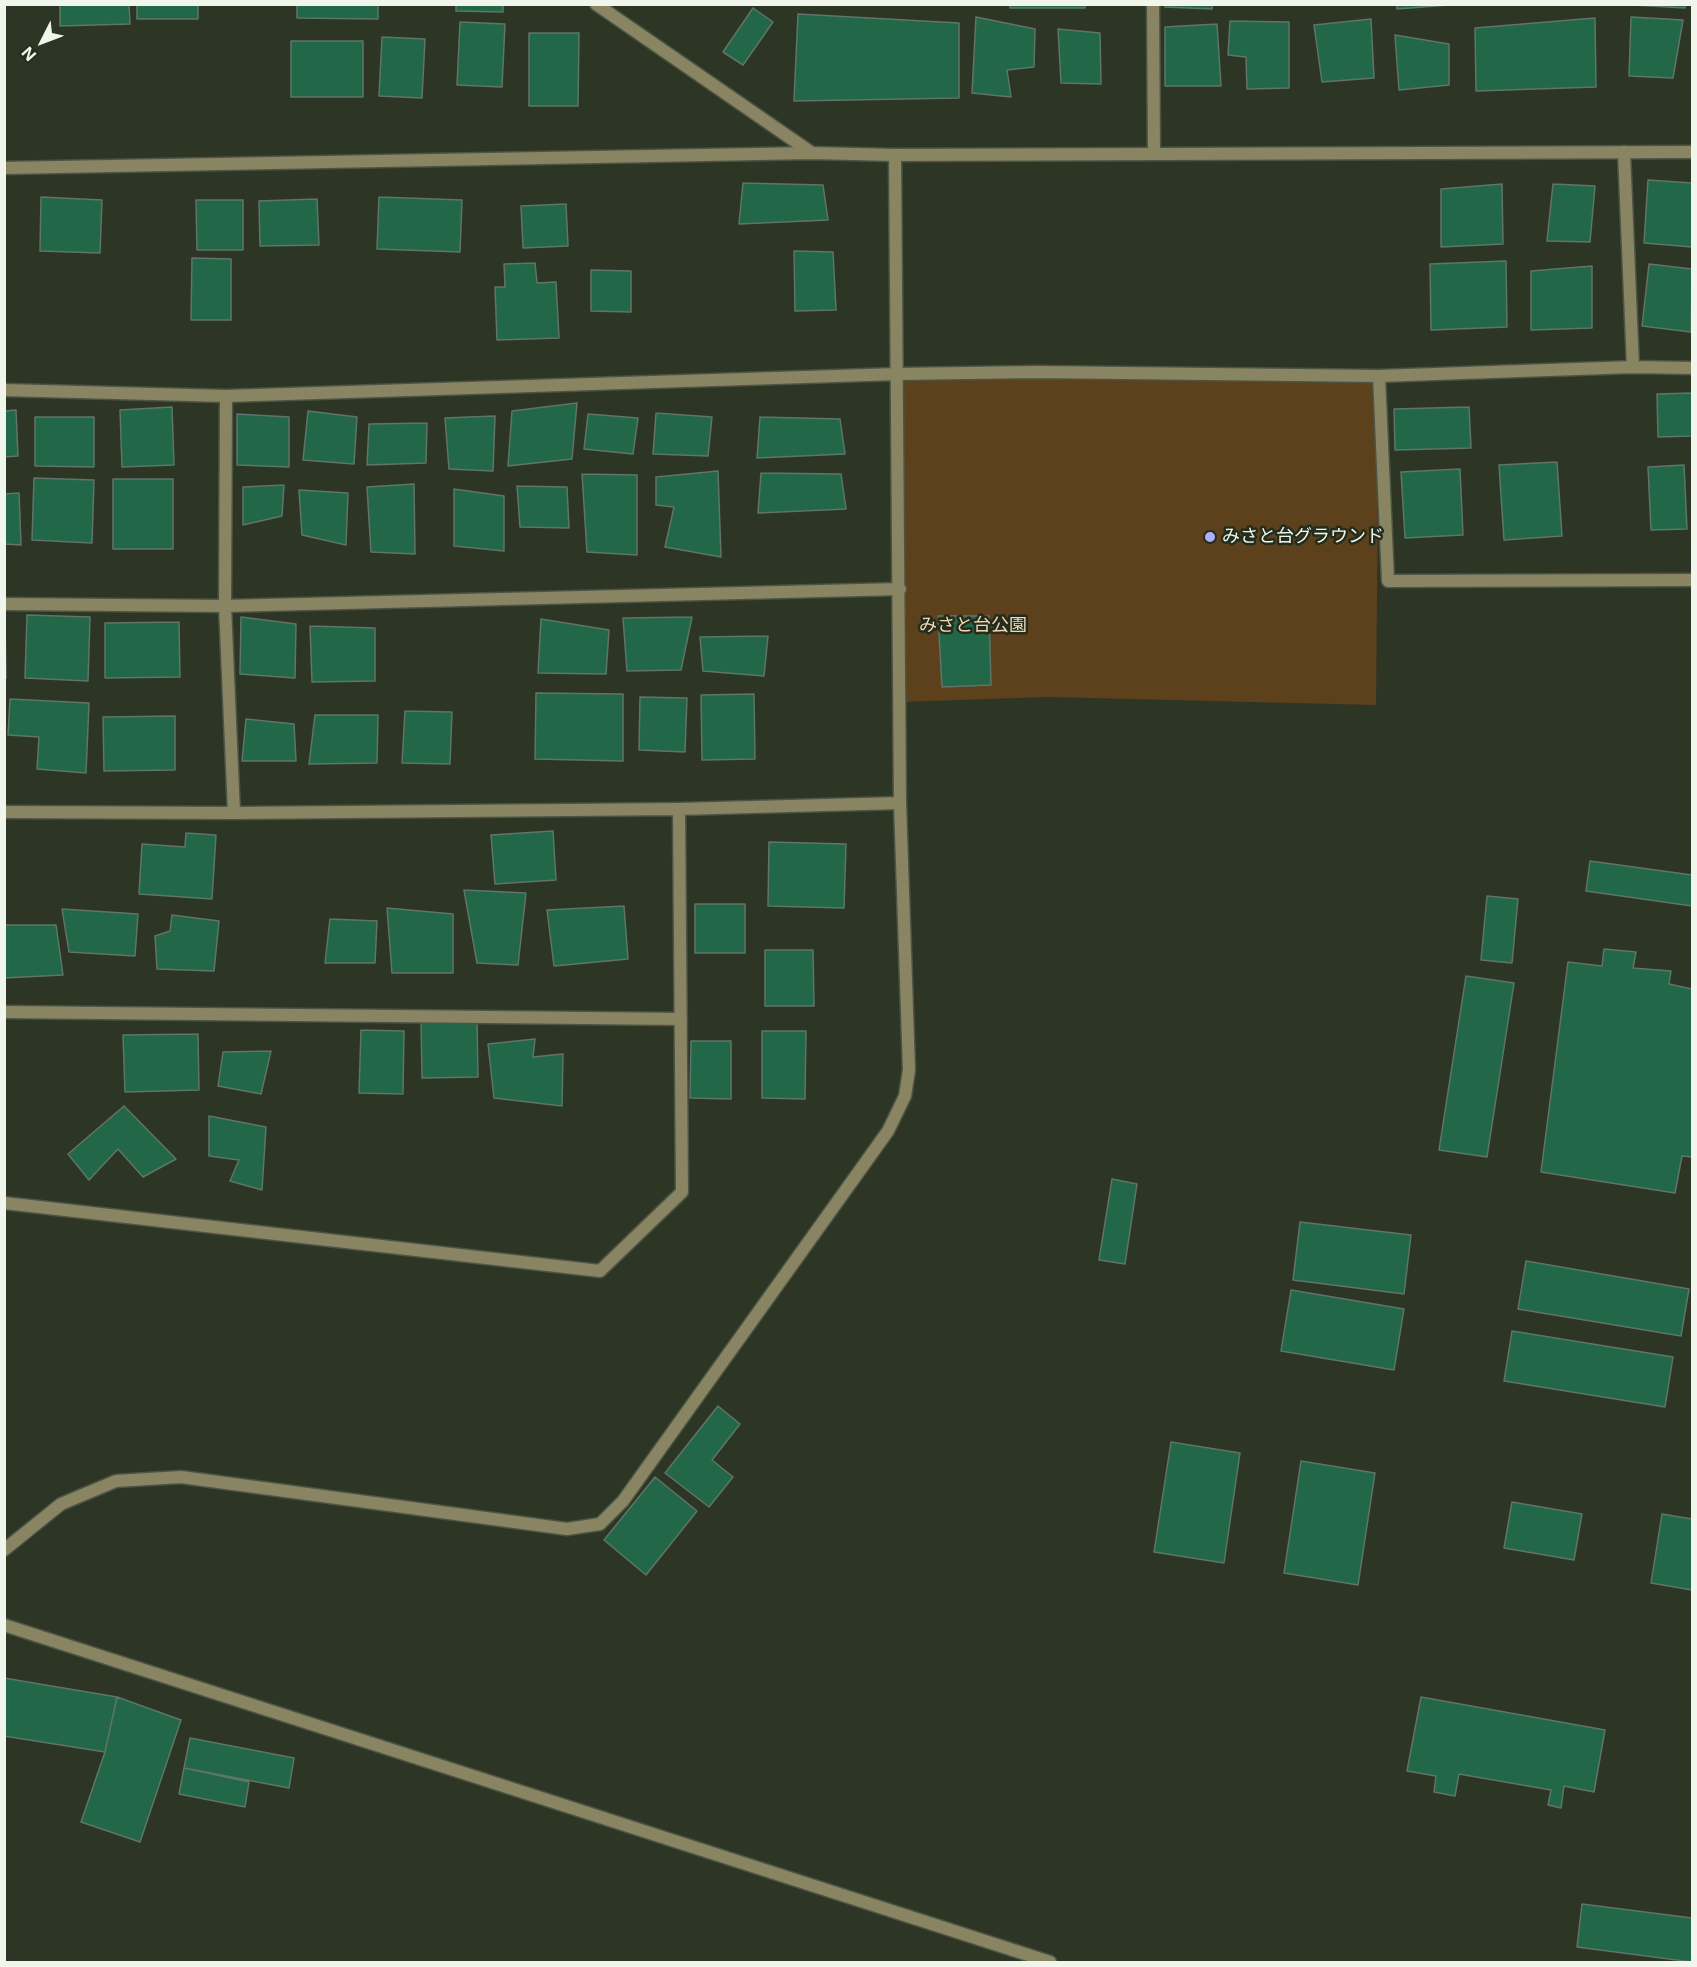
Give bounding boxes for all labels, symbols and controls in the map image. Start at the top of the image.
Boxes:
north arrow [12,12,72,72]
text: N [17,43,40,65]
place label: みさと台グラウンド [1222,526,1384,548]
marker: みさと台グラウンド [1203,530,1217,544]
park label: みさと台公園 [919,615,1027,637]

